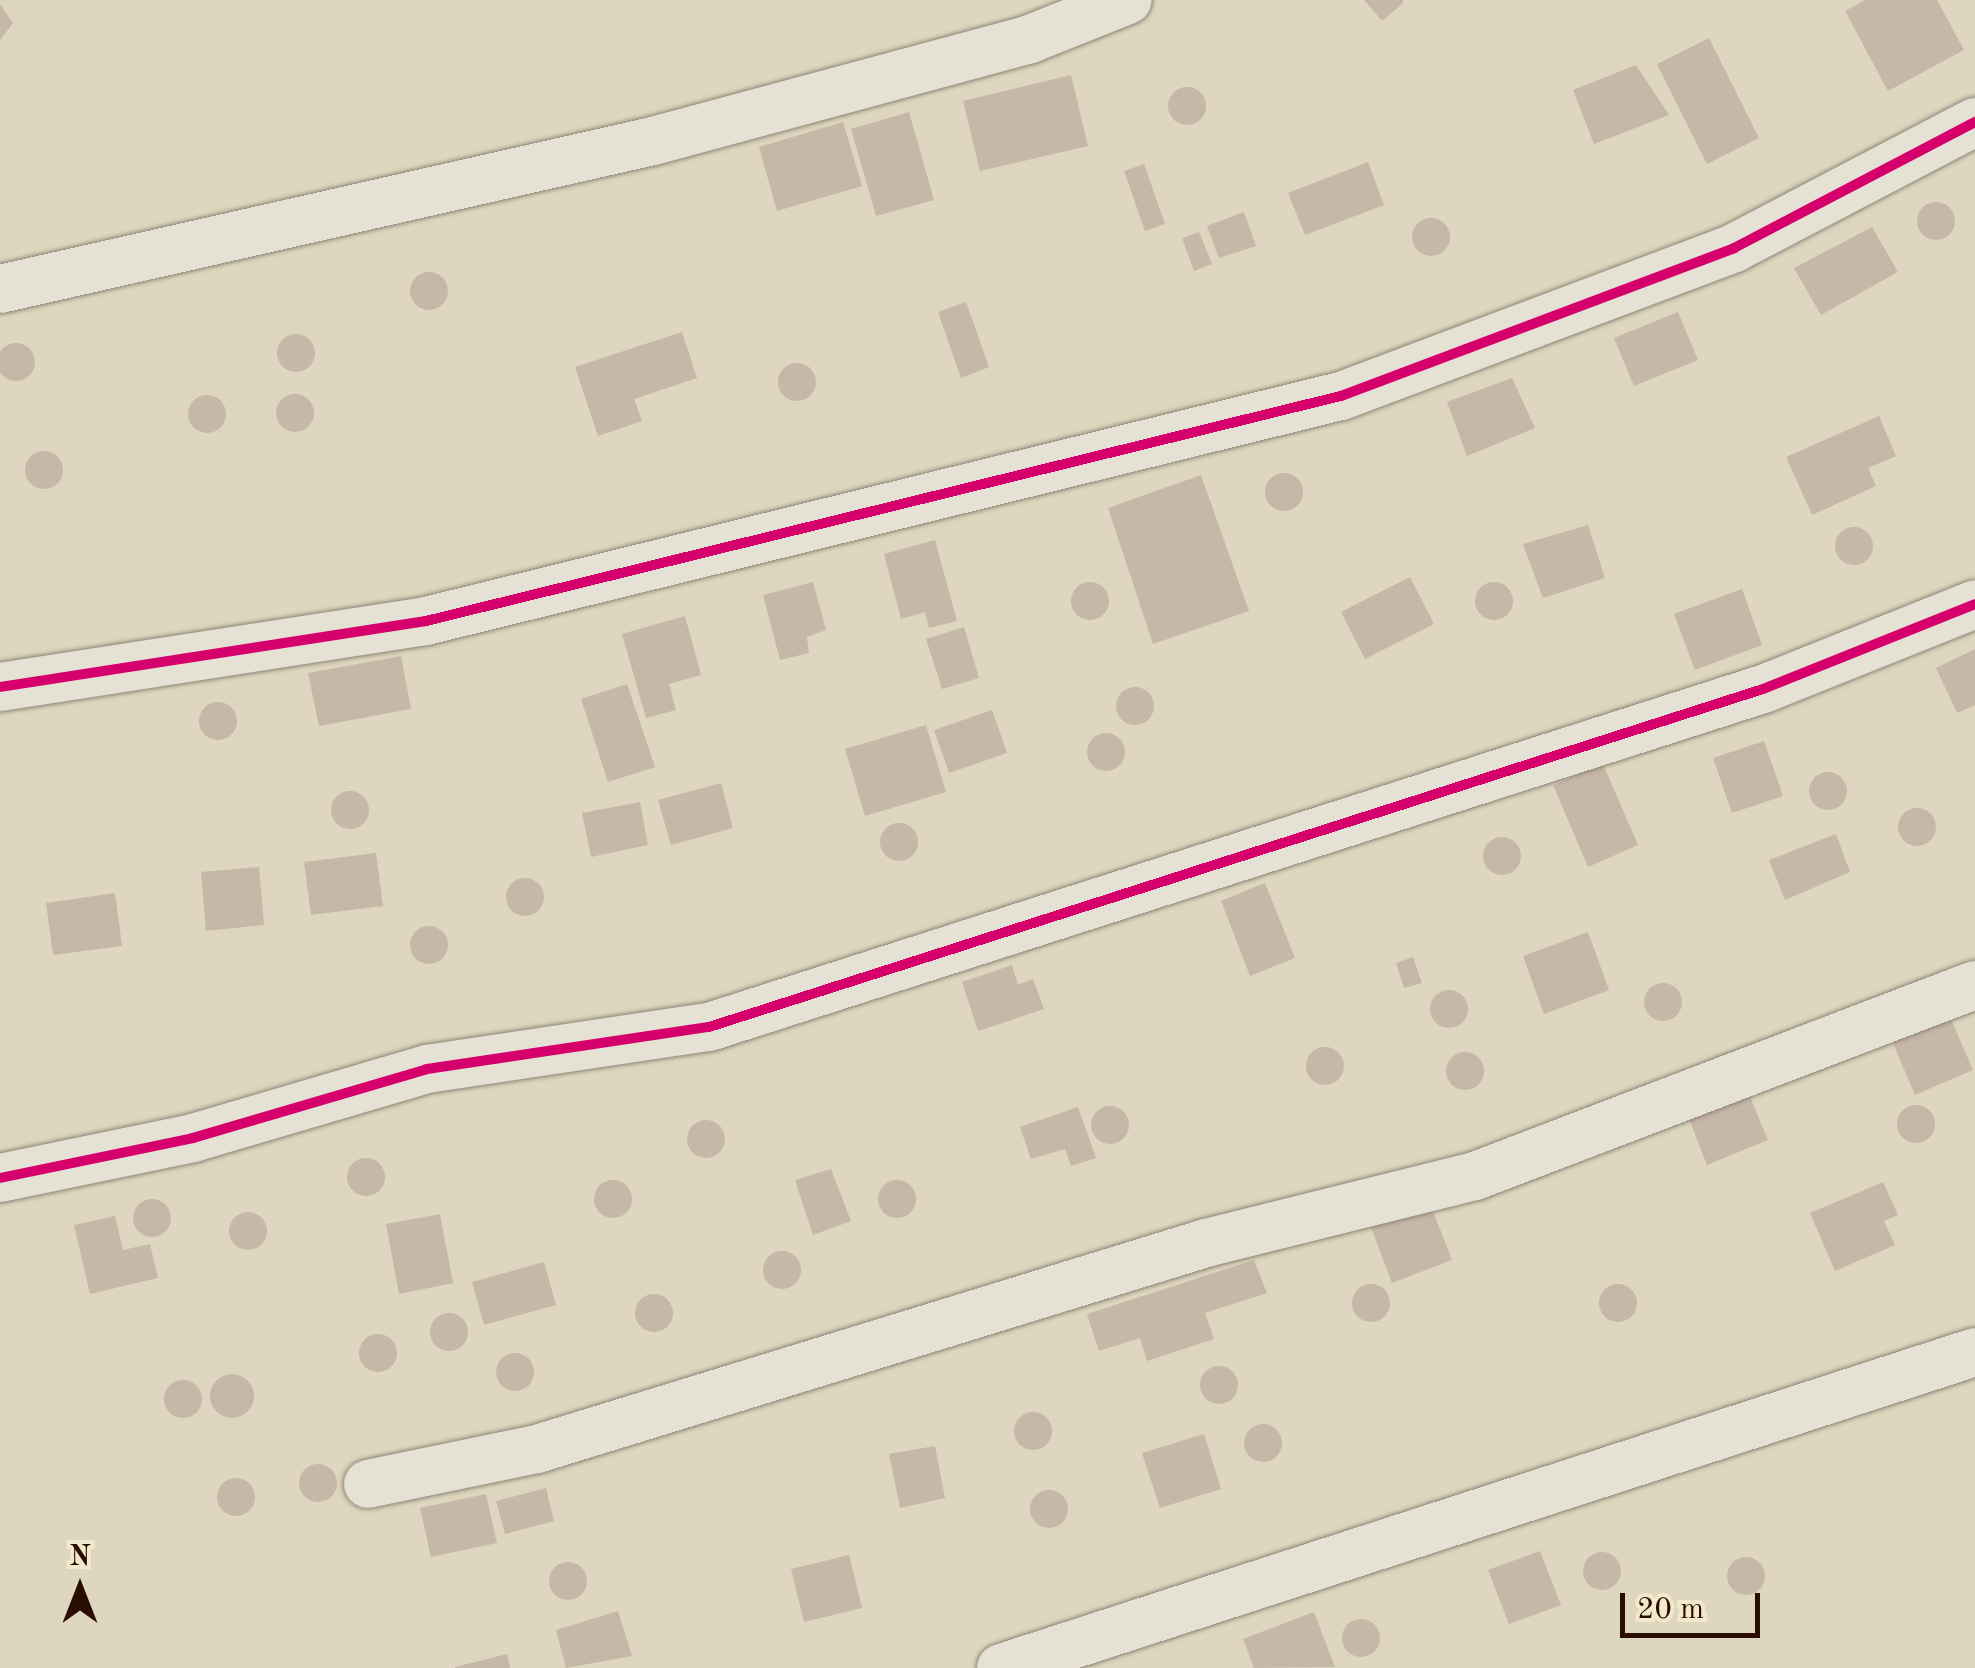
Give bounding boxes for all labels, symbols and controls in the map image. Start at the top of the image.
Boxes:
north arrow [30,1538,130,1638]
text: N [69,1544,91,1572]
scale bar [1625,1573,1765,1635]
text: 20 m [1637,1595,1704,1625]

